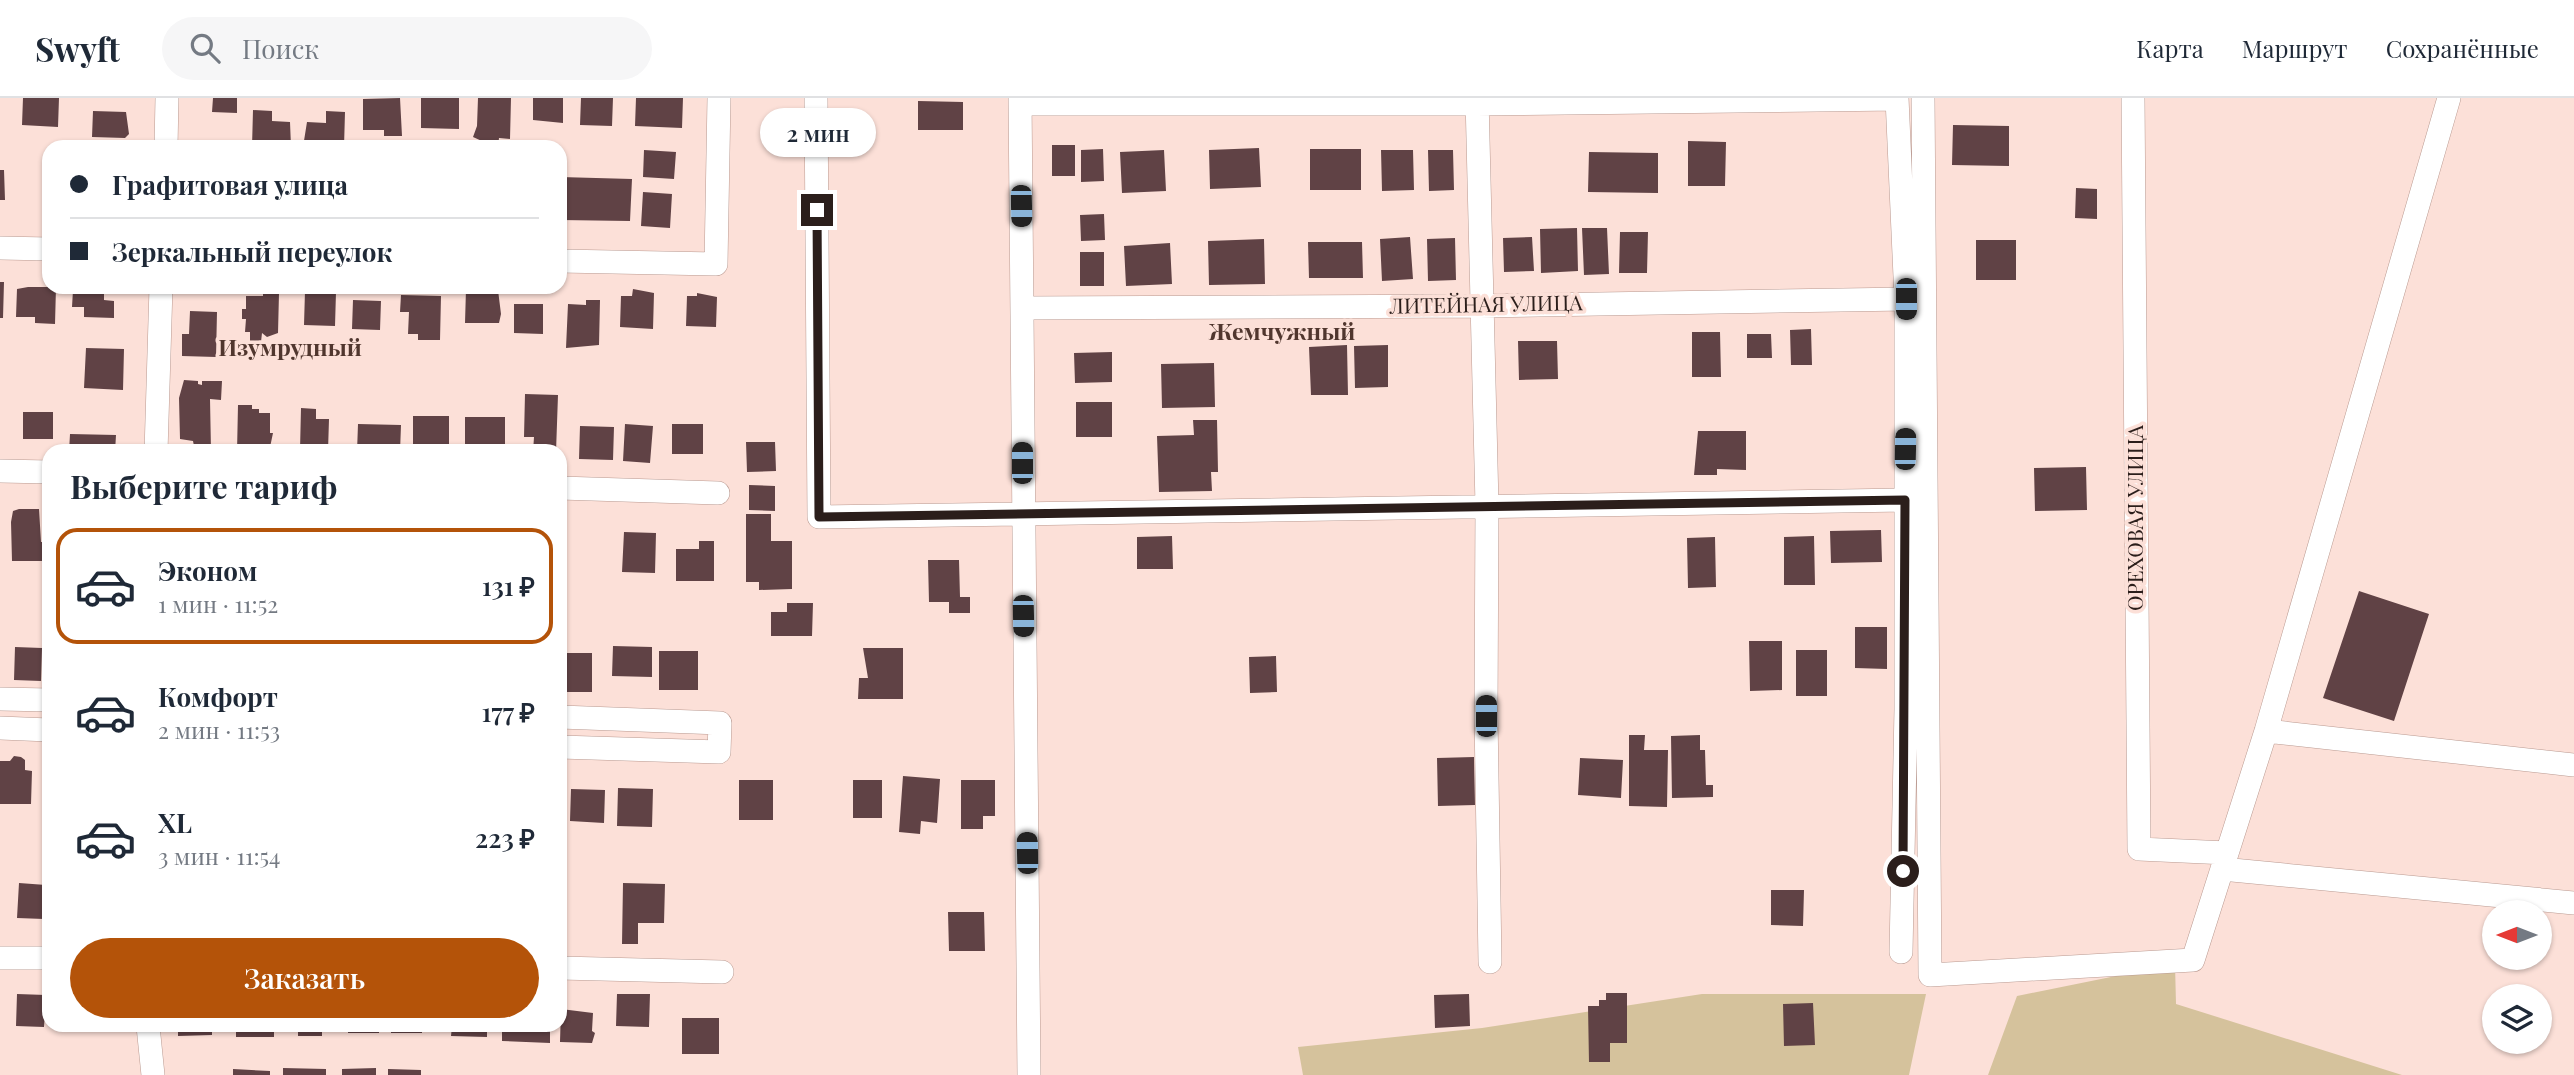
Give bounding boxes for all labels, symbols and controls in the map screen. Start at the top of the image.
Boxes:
search box [162,17,652,80]
text: Swyft [35,26,120,70]
icon: search [186,29,224,67]
text: Поиск [242,31,319,66]
text: Карта [2136,32,2204,64]
text: Маршрут [2242,32,2348,64]
text: Сохранённые [2386,32,2539,64]
callout: 2 мин [759,108,875,158]
text: 2 мин [786,117,850,148]
text: Графитовая улица [112,167,348,202]
car [1011,185,1032,227]
route end [801,194,833,226]
text: Зеркальный переулок [112,234,393,269]
car [1896,278,1917,320]
street label: ЛИТЕЙНАЯ УЛИЦА [1388,287,1584,319]
district label: Жемчужный [1208,315,1355,346]
district label: Изумрудный [218,331,362,362]
street label: ОРЕХОВАЯ УЛИЦА [2120,424,2148,611]
car [1895,428,1916,470]
car [1012,442,1033,484]
text: Выберите тариф [70,464,337,507]
text: Эконом [158,553,257,588]
icon: car [74,555,137,618]
text: 131 ₽ [482,568,535,603]
text: 1 мин · 11:52 [158,588,278,619]
car [1013,595,1034,637]
text: Комфорт [158,679,278,714]
icon: car [74,681,137,744]
text: 177 ₽ [481,694,535,729]
car [1476,695,1497,737]
text: 2 мин · 11:53 [158,714,280,745]
text: XL [158,805,192,840]
icon: car [74,807,137,870]
text: 223 ₽ [475,820,535,855]
car [1017,832,1038,874]
text: 3 мин · 11:54 [158,840,280,871]
route start [1887,855,1919,887]
north arrow [2482,900,2552,970]
map controls [2482,900,2552,1054]
button: Заказать [70,938,539,1018]
button: layers [2482,984,2552,1054]

